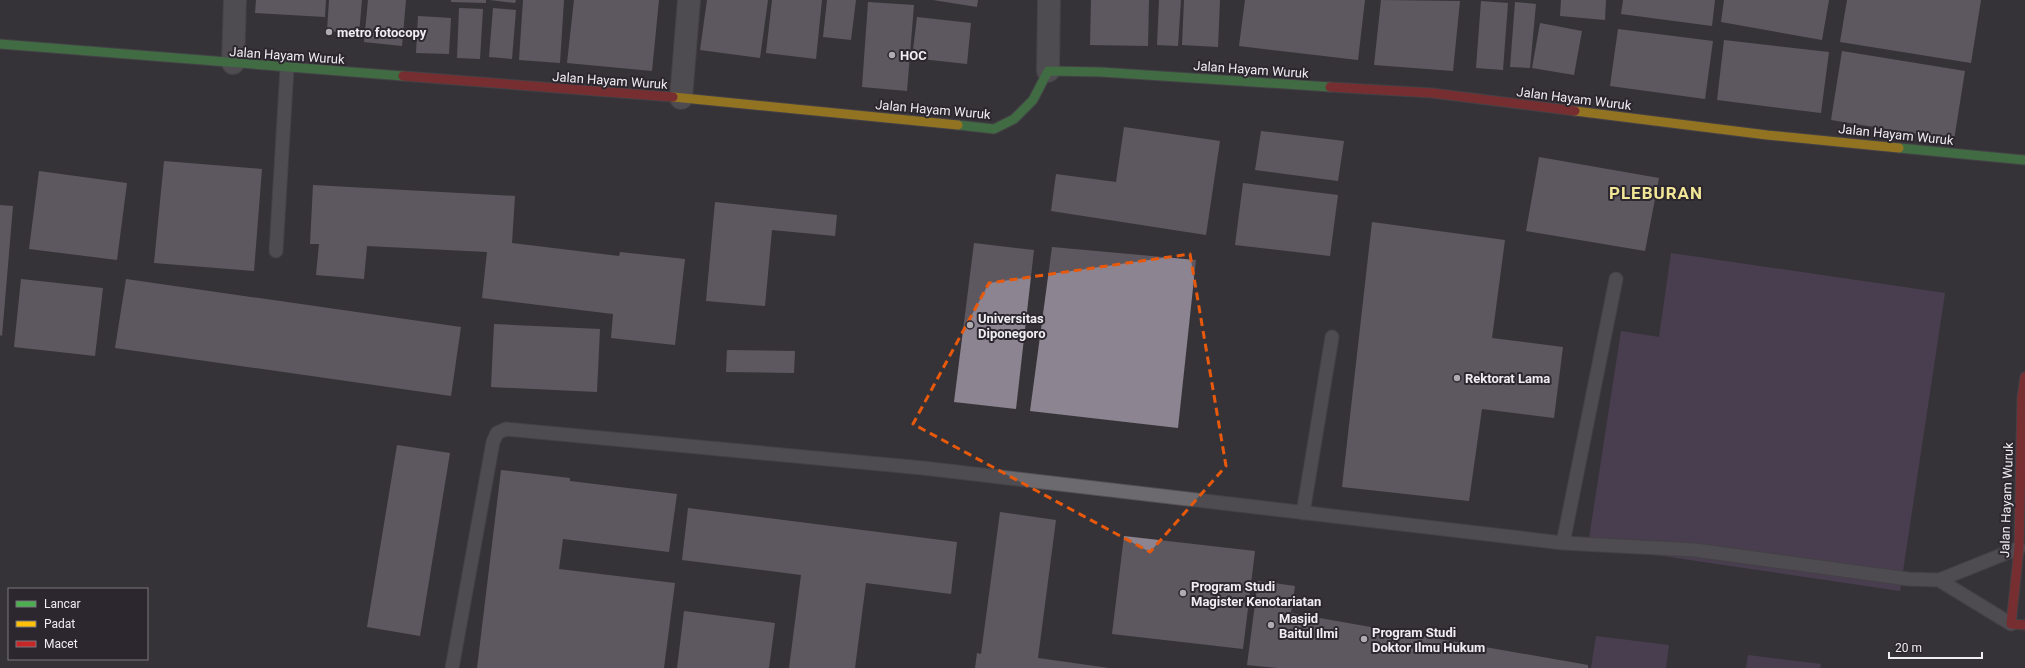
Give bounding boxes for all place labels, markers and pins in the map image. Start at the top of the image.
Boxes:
place label: metro fotocopy [337,25,427,40]
marker: metro fotocopy [324,27,334,37]
place label: HOC [900,48,927,63]
marker: HOC [887,50,897,60]
place label: Universitas Diponegoro [978,311,1046,341]
marker: Universitas Diponegoro [965,320,975,330]
place label: Rektorat Lama [1465,371,1550,386]
marker: Rektorat Lama [1452,373,1462,383]
place label: Program Studi Magister Kenotariatan [1191,579,1321,609]
marker: Program Studi Magister Kenotariatan [1178,588,1188,598]
place label: Masjid Baitul Ilmi [1279,611,1338,641]
marker: Masjid Baitul Ilmi [1266,620,1276,630]
place label: Program Studi Doktor Ilmu Hukum [1372,625,1485,655]
marker: Program Studi Doktor Ilmu Hukum [1359,634,1369,644]

